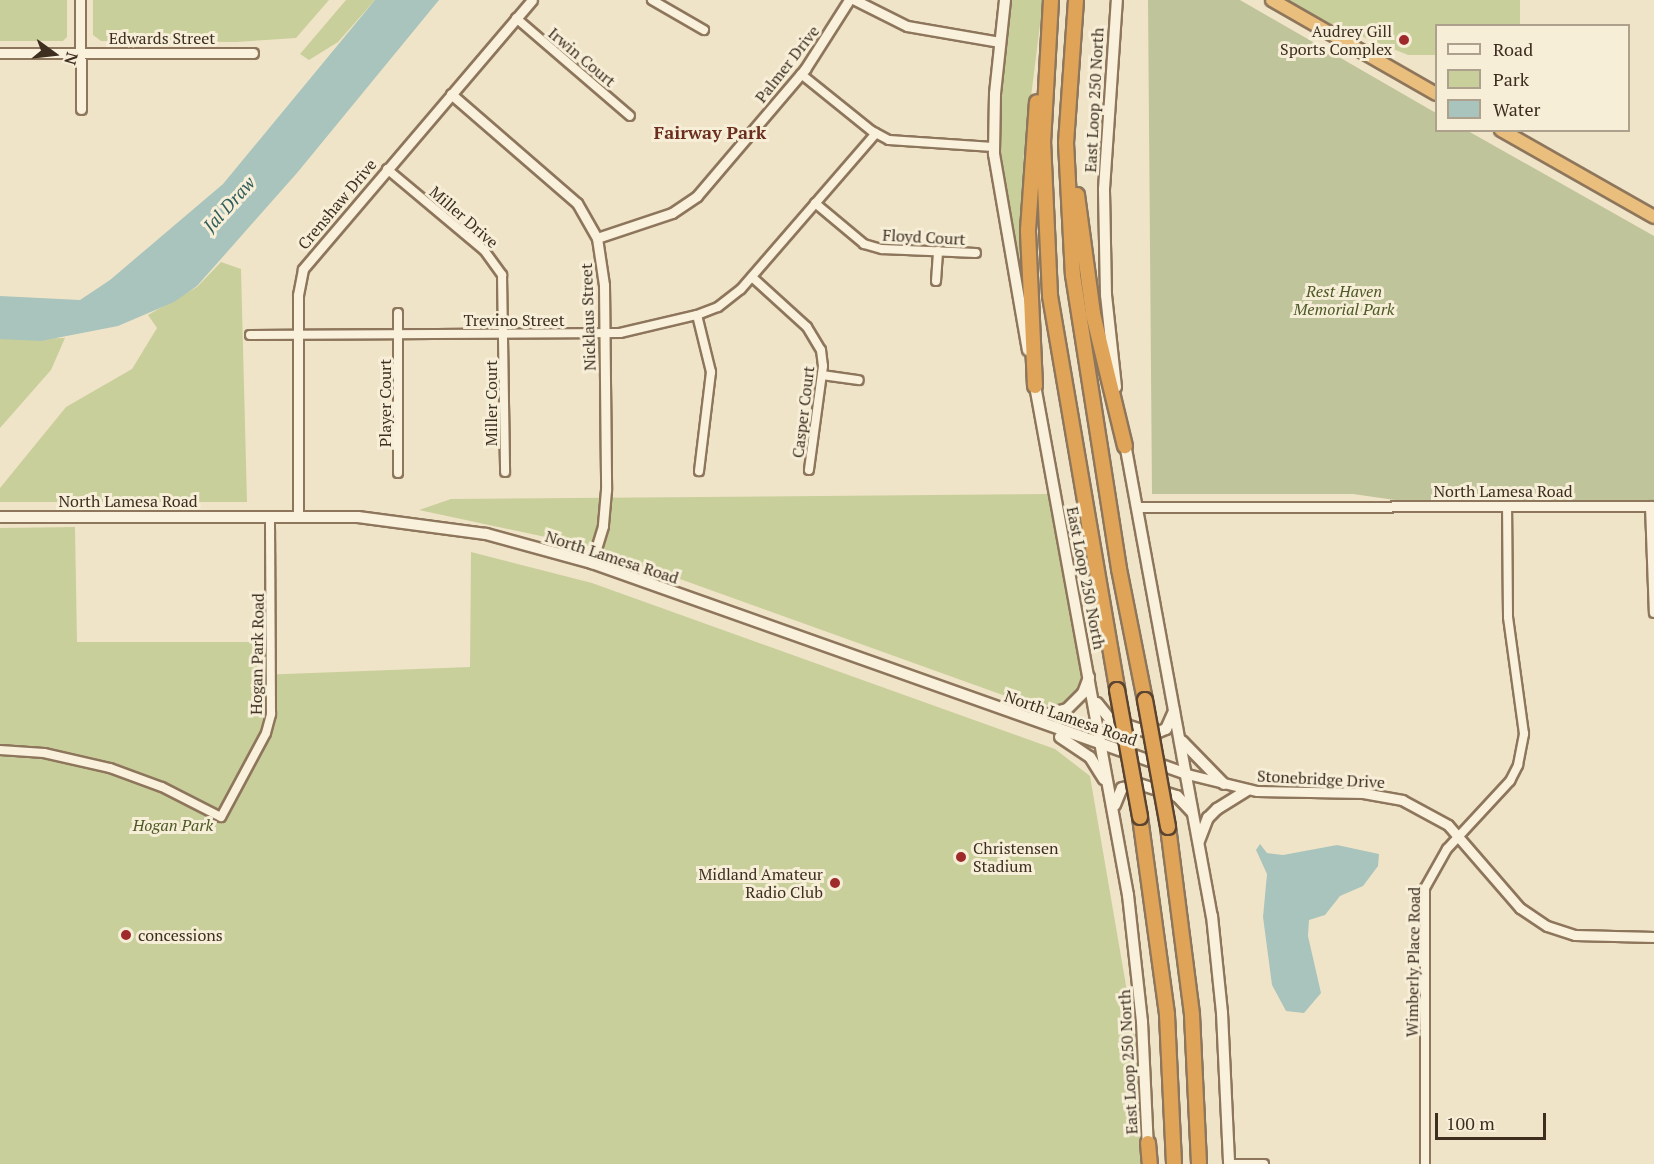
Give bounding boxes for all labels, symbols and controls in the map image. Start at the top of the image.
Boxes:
place label: Audrey Gill Sports Complex [1280,21,1392,59]
street label: Palmer Drive [751,22,823,106]
street label: Irwin Court [544,23,620,91]
north arrow [24,24,84,84]
legend [1435,24,1630,132]
street label: East Loop 250 North [1081,27,1107,173]
street label: Edwards Street [109,28,215,48]
marker: Audrey Gill Sports Complex [1397,33,1411,47]
text: Road [1493,37,1533,61]
text: N [59,50,84,67]
text: Park [1493,67,1529,91]
text: Water [1493,97,1540,121]
district label: Fairway Park [654,121,766,143]
street label: Crenshaw Drive [294,155,380,253]
water label: Jal Draw [199,172,259,236]
street label: Miller Drive [426,182,502,252]
street label: Floyd Court [882,225,966,249]
street label: Nicklaus Street [577,263,599,371]
park label: Rest Haven Memorial Park [1294,281,1394,319]
street label: Trevino Street [463,310,565,330]
street label: Player Court [375,359,395,447]
street label: Miller Court [481,360,501,446]
street label: Casper Court [788,365,818,459]
street label: North Lamesa Road [1433,481,1573,501]
street label: North Lamesa Road [58,491,198,511]
street label: East Loop 250 North [1063,505,1109,651]
street label: North Lamesa Road [543,526,681,588]
street label: Hogan Park Road [246,593,268,715]
street label: North Lamesa Road [1002,686,1140,750]
street label: Stonebridge Drive [1257,766,1385,792]
park label: Hogan Park [133,815,213,835]
place label: Christensen Stadium [973,838,1059,876]
marker: Christensen Stadium [954,850,968,864]
place label: Midland Amateur Radio Club [698,864,823,902]
marker: Midland Amateur Radio Club [828,876,842,890]
street label: Wimberly Place Road [1402,887,1424,1037]
place label: concessions [138,925,223,945]
marker: concessions [119,928,133,942]
street label: East Loop 250 North [1115,989,1141,1135]
scale bar [1438,1101,1549,1139]
text: 100 m [1446,1111,1495,1135]

